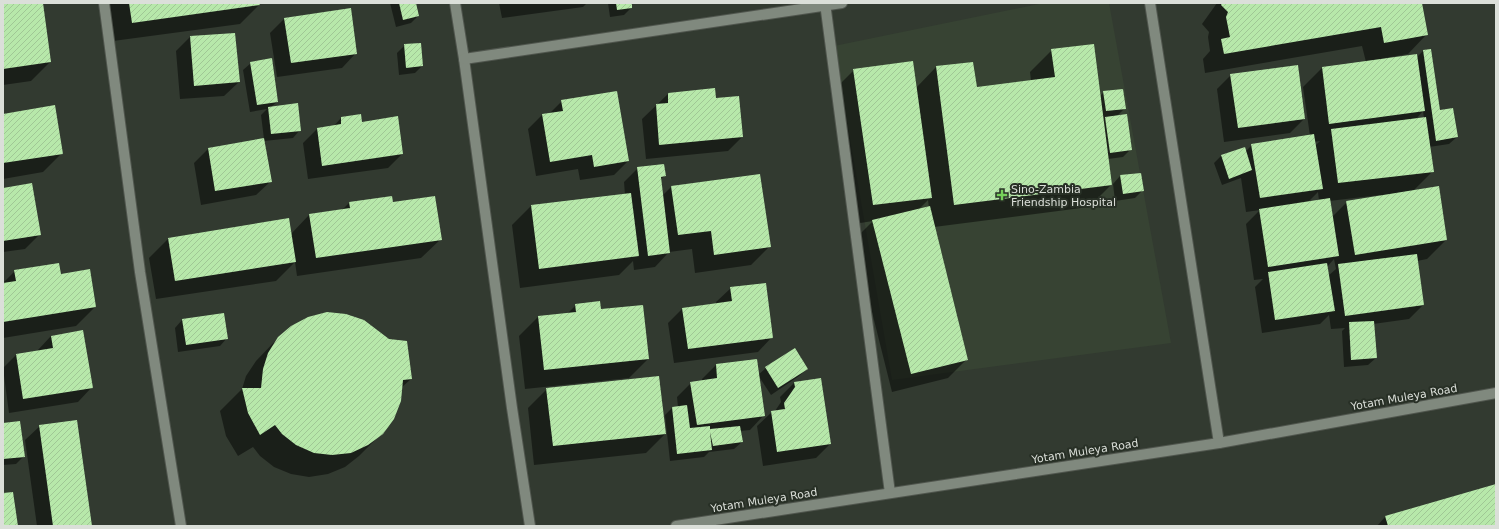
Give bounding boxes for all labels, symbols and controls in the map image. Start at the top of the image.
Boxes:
place label: Sino-Zambia Friendship Hospital [1011,183,1116,209]
marker: Sino-Zambia Friendship Hospital [996,189,1008,201]
street label: Yotam Muleya Road [1349,382,1458,413]
street label: Yotam Muleya Road [1030,437,1139,467]
street label: Yotam Muleya Road [709,486,818,516]

